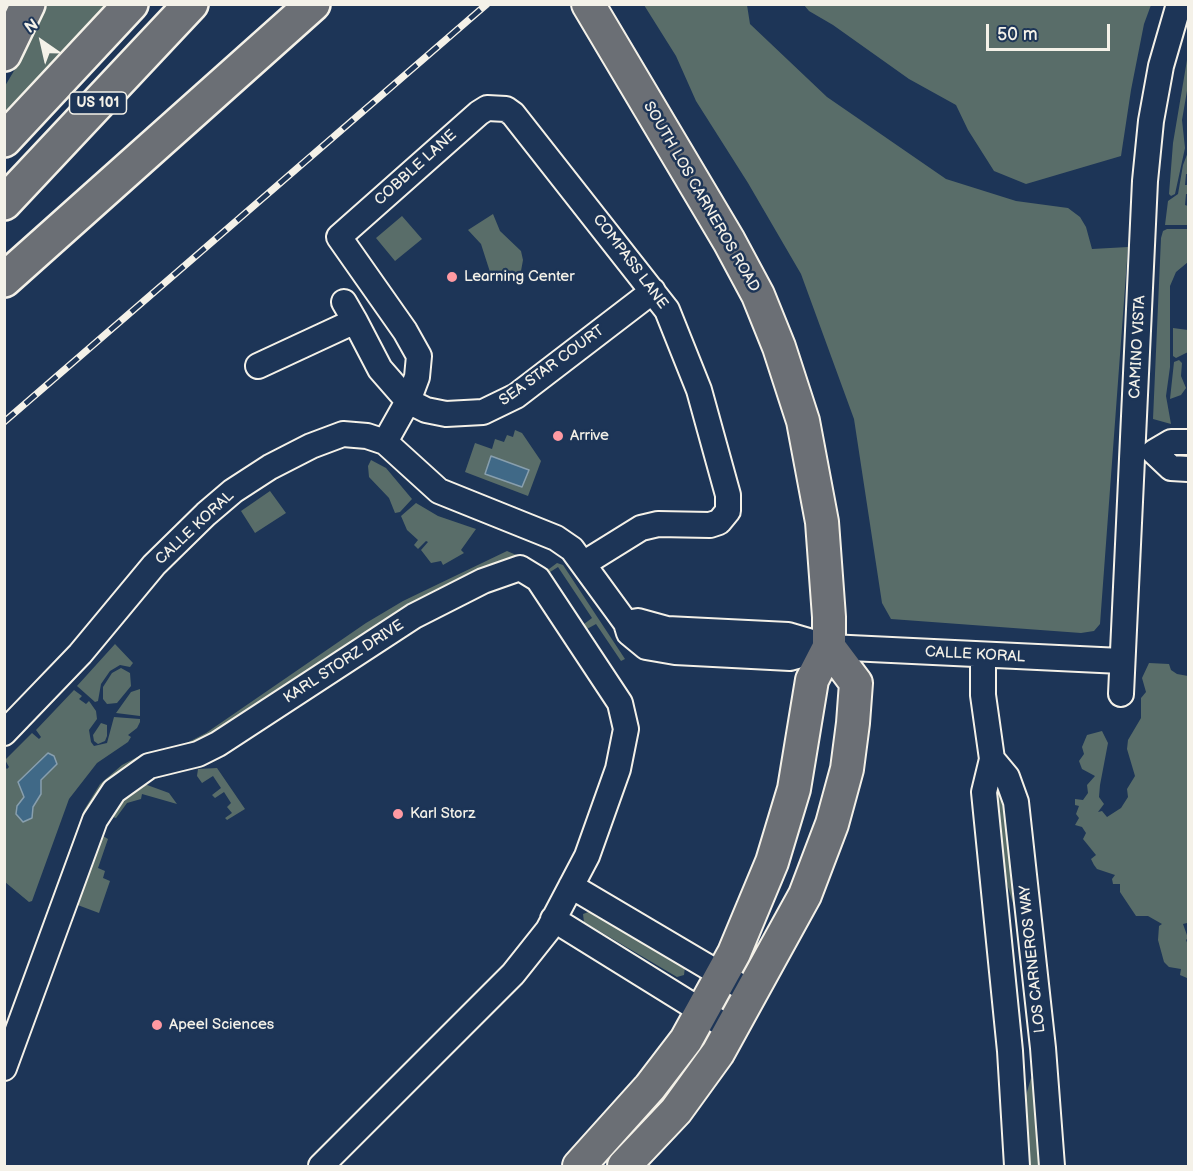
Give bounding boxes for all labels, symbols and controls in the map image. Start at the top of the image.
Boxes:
north arrow [12,12,72,72]
scale bar [989,12,1114,50]
text: N [21,15,42,38]
text: 50 m [997,24,1038,45]
road number: US 101 [70,92,126,114]
street label: SOUTH LOS CARNEROS ROAD [639,99,763,295]
street label: COBBLE LANE [371,126,461,210]
street label: COMPASS LANE [589,211,671,313]
place label: Learning Center [464,268,575,286]
marker: Learning Center [445,270,459,284]
street label: CAMINO VISTA [1126,295,1150,399]
street label: SEA STAR COURT [496,322,608,410]
place label: Arrive [570,427,609,445]
marker: Arrive [551,429,565,443]
street label: CALLE KORAL [152,487,238,569]
street label: KARL STORZ DRIVE [280,616,408,708]
street label: CALLE KORAL [924,643,1026,667]
place label: Karl Storz [410,805,475,823]
marker: Karl Storz [391,807,405,821]
street label: LOS CARNEROS WAY [1016,884,1050,1034]
place label: Apeel Sciences [169,1016,274,1034]
marker: Apeel Sciences [150,1018,164,1032]

